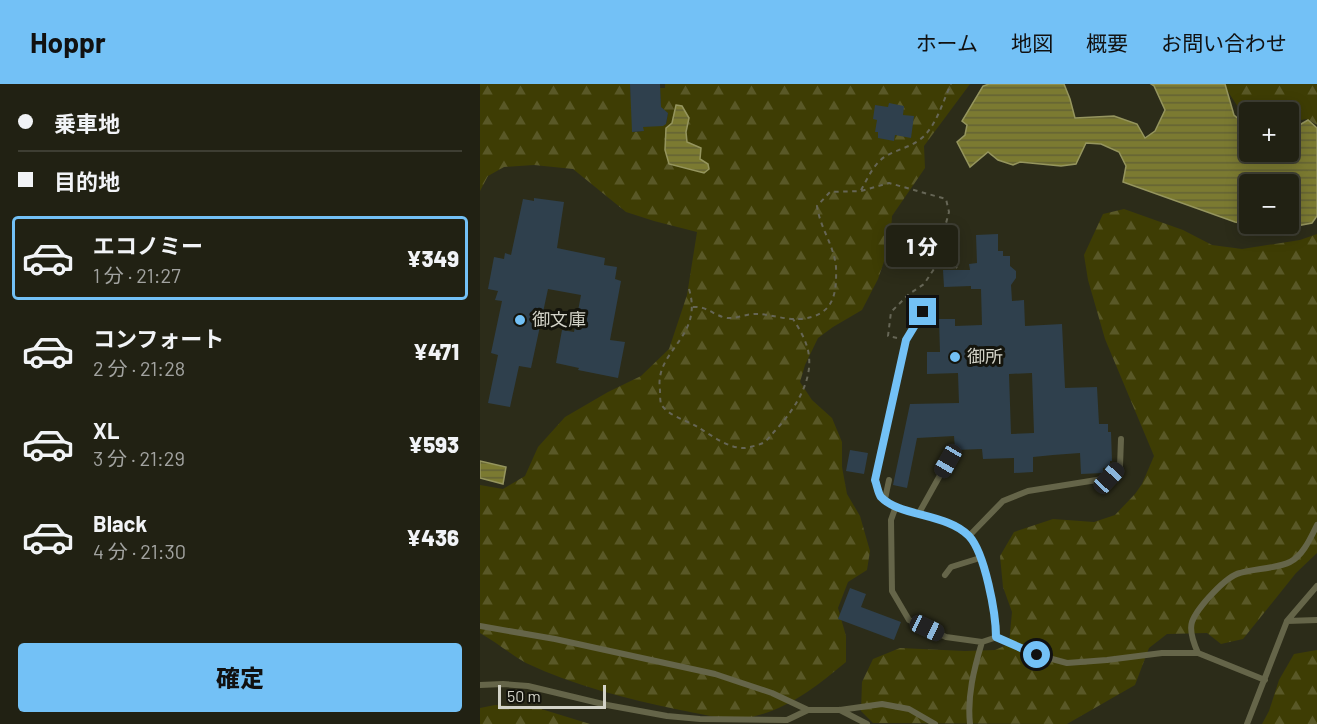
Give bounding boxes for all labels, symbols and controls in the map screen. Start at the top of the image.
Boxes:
text: Hoppr [30,25,106,59]
text: ホーム [916,30,978,55]
text: 地図 [1011,30,1053,55]
text: 概要 [1086,30,1128,55]
text: お問い合わせ [1161,30,1287,55]
map controls [1239,102,1299,234]
button: + [1239,102,1299,162]
text: 乗車地 [54,110,120,136]
text: 目的地 [54,168,120,194]
button: − [1239,174,1299,234]
callout: 1 分 [887,225,959,267]
icon: car [21,231,75,285]
text: エコノミー [93,232,203,258]
text: 1 分 [906,234,938,258]
text: ¥349 [406,245,459,271]
text: 1 分 · 21:27 [93,263,181,287]
route end [909,298,936,325]
place label: 御文庫 [532,308,586,330]
marker: 御文庫 [513,313,527,327]
icon: car [21,324,75,378]
text: コンフォート [93,325,224,351]
text: ¥471 [413,338,459,364]
place label: 御所 [967,345,1003,367]
marker: 御所 [948,350,962,364]
text: 2 分 · 21:28 [93,356,185,380]
icon: car [21,417,75,471]
text: XL [93,417,119,443]
text: ¥593 [408,431,459,457]
car [931,441,965,481]
text: 3 分 · 21:29 [93,446,185,470]
car [1090,459,1128,497]
icon: car [21,510,75,564]
text: Black [93,510,147,536]
text: ¥436 [406,524,459,550]
text: 4 分 · 21:30 [93,539,186,563]
car [907,612,947,644]
route start [1023,641,1050,668]
button: 確定 [18,643,462,712]
scale bar [498,682,606,710]
text: 50 m [507,686,541,705]

